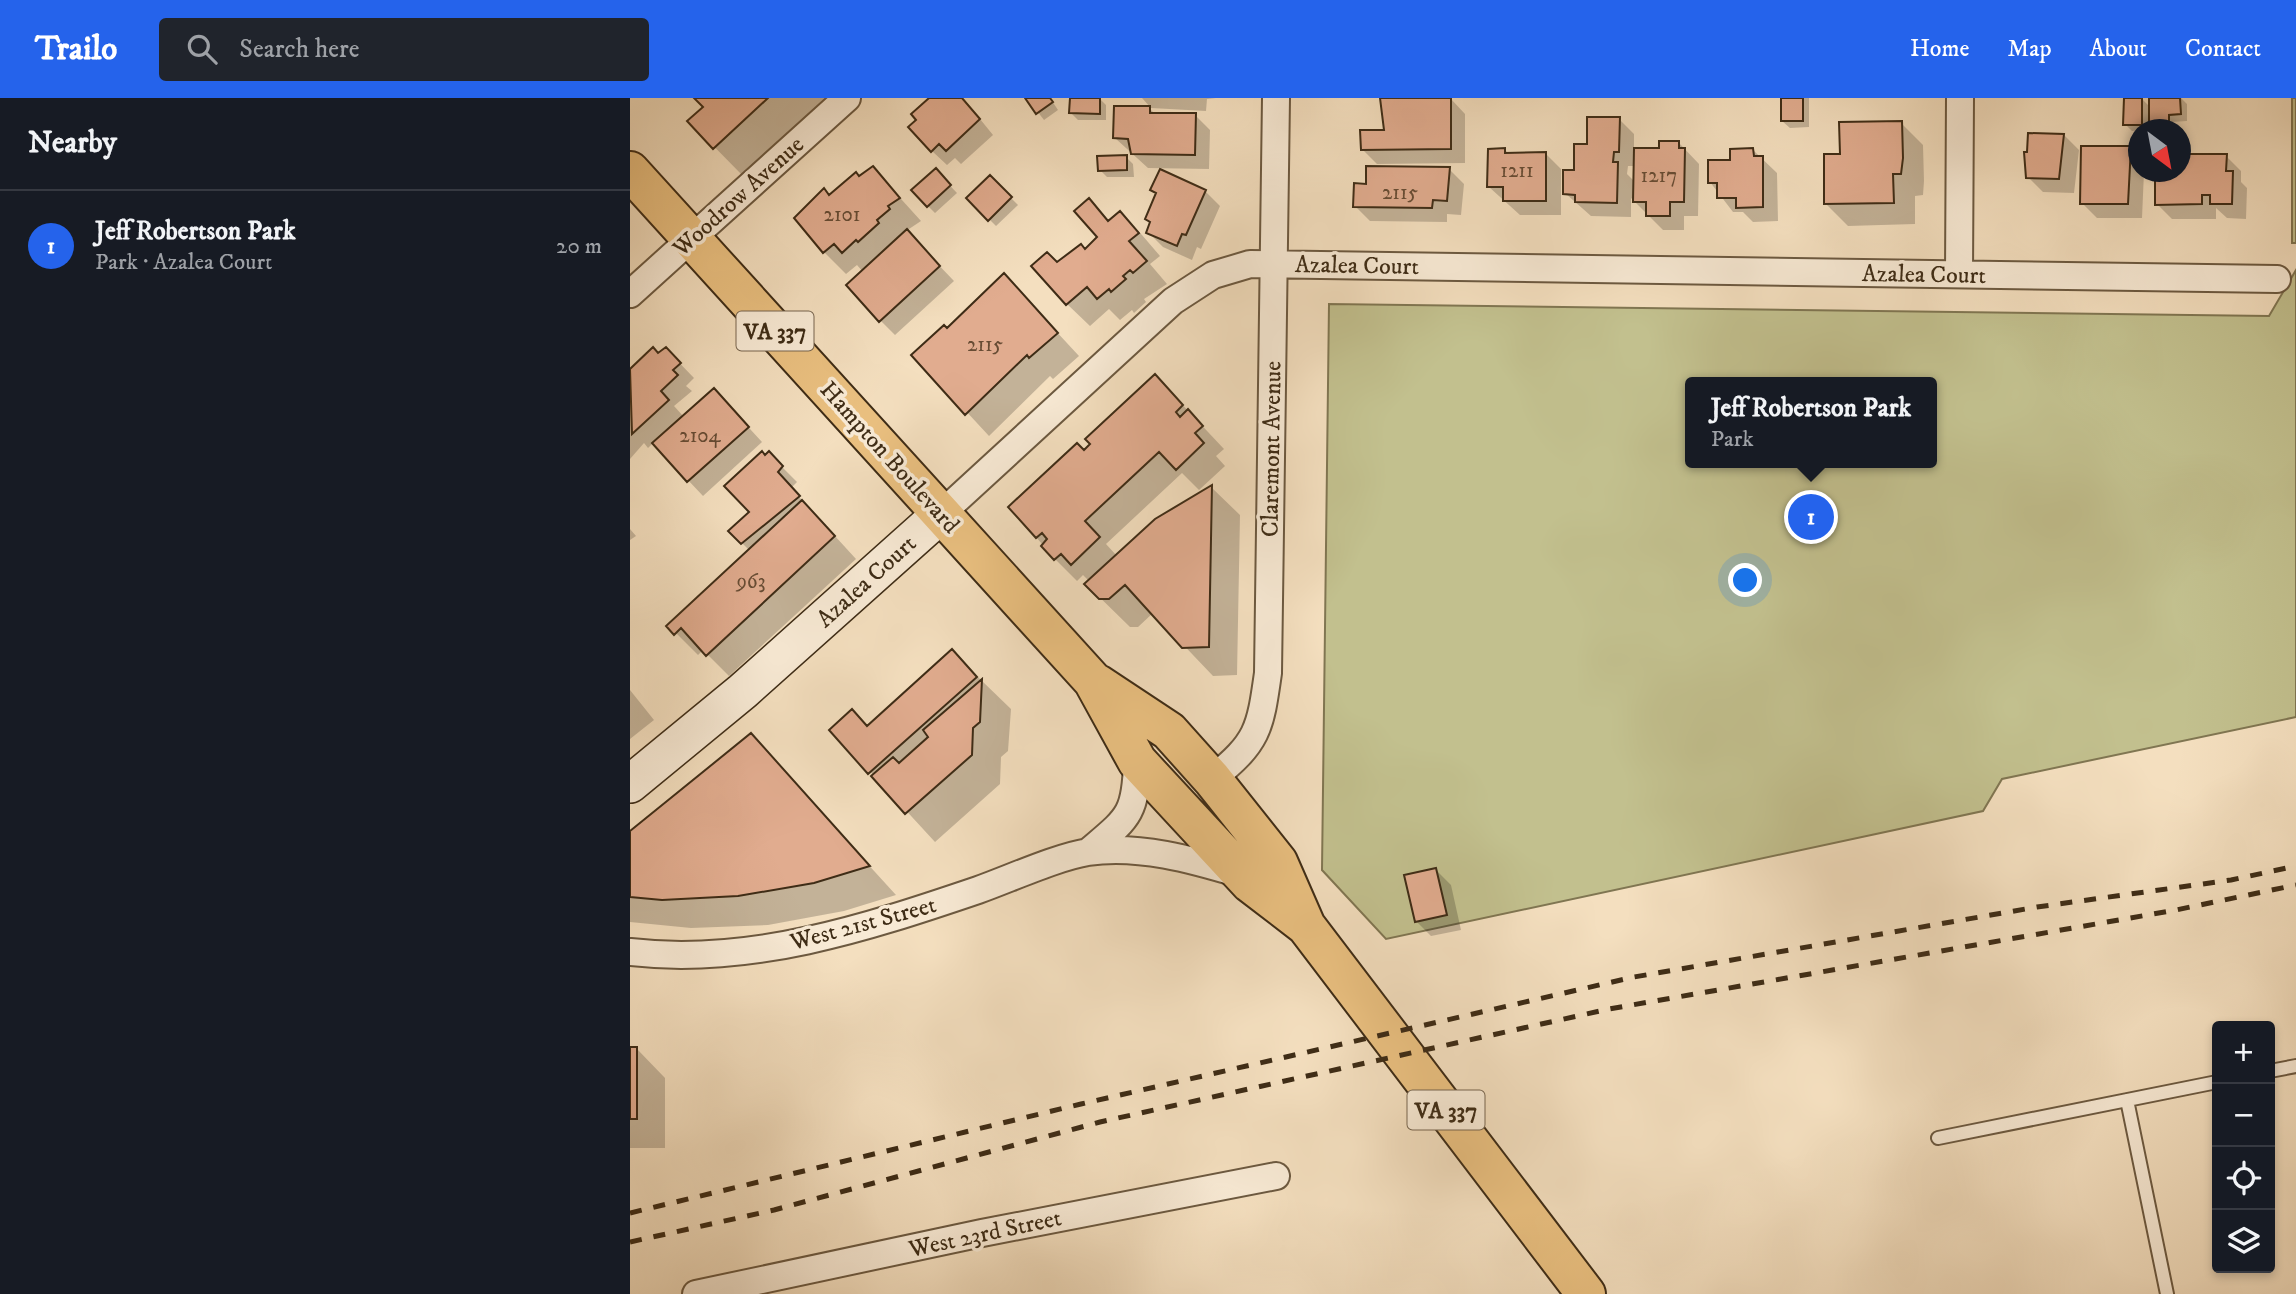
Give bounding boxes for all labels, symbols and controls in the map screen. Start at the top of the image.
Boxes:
search box [159,18,649,81]
text: Trailo [35,29,117,70]
icon: search [183,30,221,68]
text: Search here [239,33,359,66]
text: Home [1910,34,1969,64]
text: Map [2007,34,2052,64]
text: About [2090,34,2147,64]
text: Contact [2185,34,2261,64]
north arrow [2128,119,2191,182]
text: Nearby [28,125,117,162]
street label: Woodrow Avenue [666,130,811,264]
house number: 1211 [1500,158,1534,184]
house number: 1217 [1641,163,1677,189]
house number: 2115 [1382,180,1418,206]
house number: 2101 [824,202,860,228]
text: Jeff Robertson Park [95,215,296,248]
text: 1 [47,232,55,261]
text: 20 m [556,232,602,261]
text: Park · Azalea Court [95,248,272,277]
street label: Azalea Court [1295,250,1420,282]
street label: Azalea Court [1862,259,1987,291]
road number: VA 337 [736,312,814,350]
house number: 2115 [967,332,1003,358]
street label: Claremont Avenue [1255,361,1289,537]
street label: Hampton Boulevard [813,375,966,540]
popup [1685,377,1937,468]
text: Jeff Robertson Park [1711,392,1911,425]
house number: 2104 [679,423,722,449]
text: Park [1711,425,1754,454]
pin: 1 [1788,491,1834,543]
street label: Azalea Court [811,529,923,634]
your location [1728,563,1762,597]
house number: 963 [735,569,766,595]
street label: West 21st Street [786,890,940,958]
map controls [2212,1021,2275,1273]
button: + [2212,1021,2275,1084]
button: − [2212,1084,2275,1147]
road number: VA 337 [1408,1091,1484,1130]
button: locate [2212,1147,2275,1210]
street label: West 23rd Street [905,1203,1064,1265]
button: layers [2212,1210,2275,1273]

